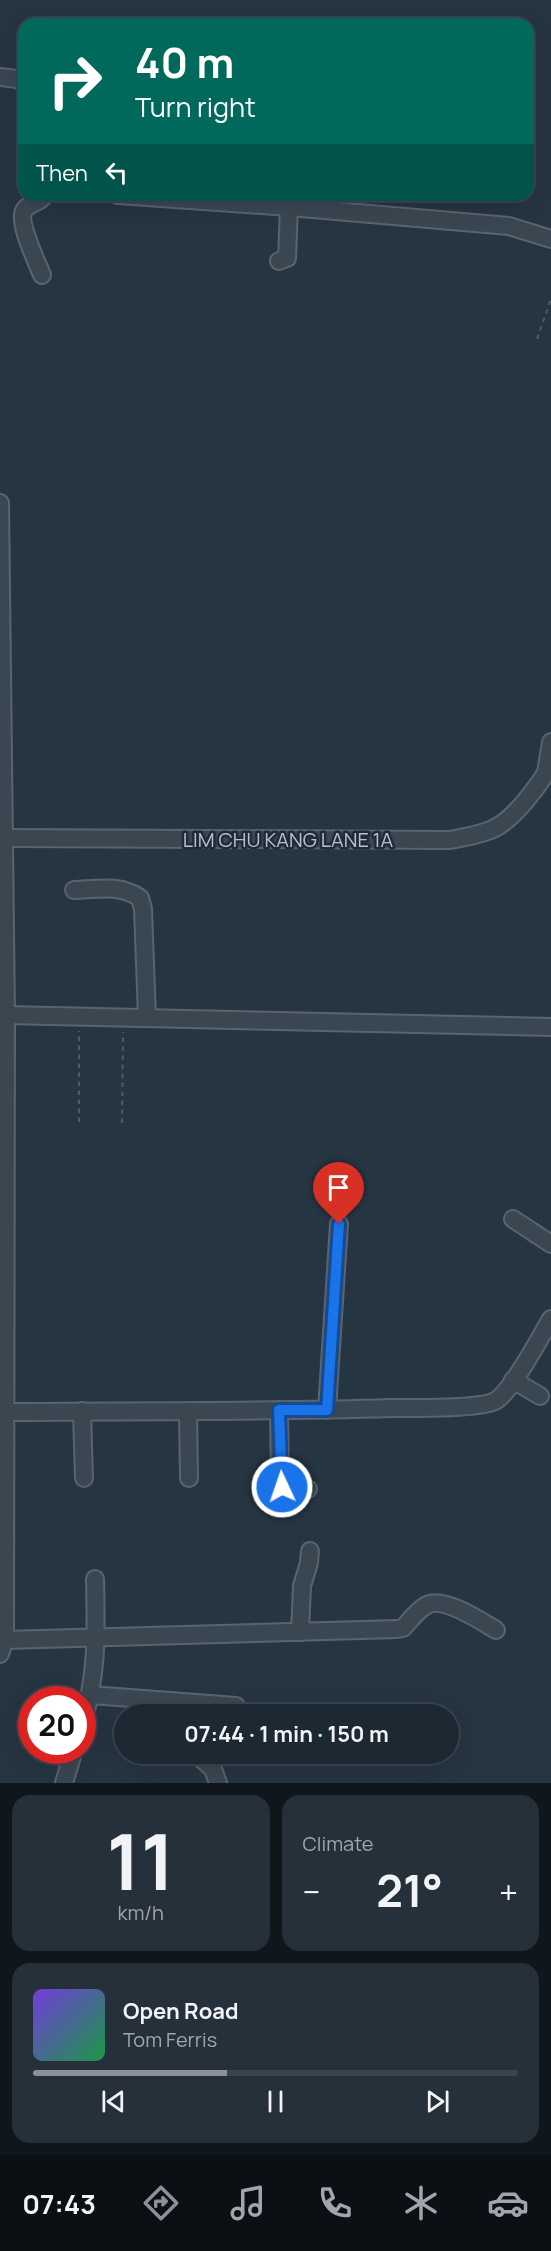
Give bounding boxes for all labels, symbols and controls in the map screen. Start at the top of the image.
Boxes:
text: 40 m [135,33,234,91]
icon: right [36,42,114,120]
text: Turn right [135,88,256,125]
icon: left [100,156,133,189]
text: Then [36,158,88,188]
street label: LIM CHU KANG LANE 1A [183,826,394,853]
pin [313,1162,364,1224]
icon: arrive [322,1171,355,1204]
position arrow [250,1455,314,1519]
speed limit sign: 20 [18,1686,96,1764]
text: 07:44 · 1 min · 150 m [184,1719,389,1749]
text: 11 [107,1807,175,1913]
text: Climate [303,1830,374,1857]
text: 21° [376,1859,443,1921]
text: − [303,1869,320,1914]
text: + [499,1869,518,1914]
text: km/h [117,1899,164,1926]
text: Open Road [123,1996,238,2026]
text: Tom Ferris [123,2026,217,2053]
icon: previous [97,2085,130,2118]
icon: pause [259,2085,292,2118]
icon: next [421,2085,454,2118]
icon: directions [140,2182,182,2224]
icon: music [227,2182,269,2224]
icon: phone [314,2182,356,2224]
icon: climate [400,2182,442,2224]
icon: car [487,2182,529,2224]
text: 07:43 [22,2185,96,2222]

